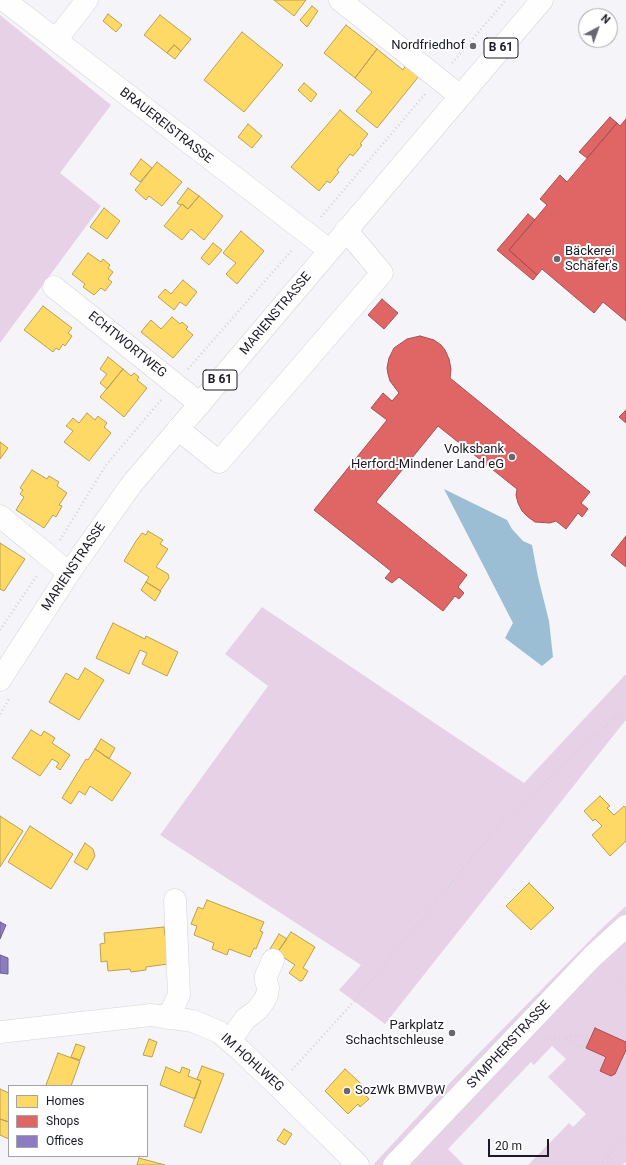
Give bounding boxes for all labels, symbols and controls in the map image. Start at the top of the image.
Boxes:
north arrow [578,8,618,48]
text: N [598,12,613,27]
place label: Nordfriedhof [391,38,465,54]
road number: B 61 [484,38,518,58]
marker: Nordfriedhof [468,41,478,51]
street label: BRAUEREISTRASSE [116,85,216,167]
place label: Bäckerei Schäfer's [565,244,618,275]
marker: Bäckerei Schäfer's [552,254,562,264]
street label: MARIENSTRASSE [237,270,315,358]
street label: ECHTWORTWEG [85,309,169,381]
road number: B 61 [203,370,237,390]
place label: Volksbank Herford-Mindener Land eG [351,442,504,473]
marker: Volksbank Herford-Mindener Land eG [507,452,517,462]
street label: MARIENSTRASSE [39,520,109,614]
street label: SYMPHERSTRASSE [464,998,554,1092]
place label: Parkplatz Schachtschleuse [346,1018,444,1049]
marker: Parkplatz Schachtschleuse [447,1028,457,1038]
street label: IM HOHLWEG [217,1031,287,1095]
place label: SozWk BMVBW [355,1083,445,1099]
legend [8,1085,148,1157]
marker: SozWk BMVBW [342,1086,352,1096]
text: Homes [46,1094,84,1108]
text: Shops [46,1114,80,1128]
scale bar [490,1131,551,1157]
text: Offices [46,1134,83,1148]
text: 20 m [495,1139,522,1153]

